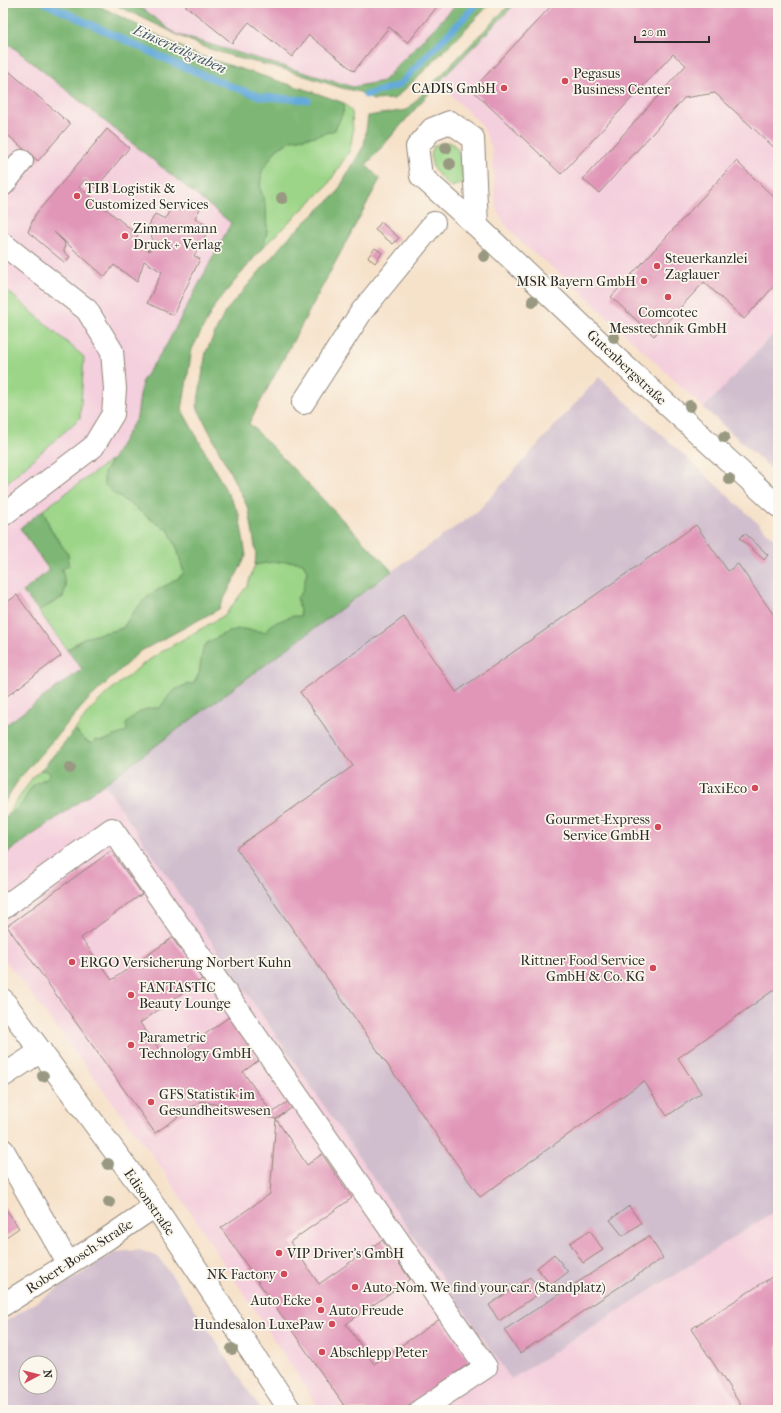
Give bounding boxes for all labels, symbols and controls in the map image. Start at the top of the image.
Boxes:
scale bar [635,18,709,44]
water label: Einserteilgraben [130,20,229,78]
text: 20 m [641,25,666,39]
place label: Pegasus Business Center [573,65,670,98]
marker: Pegasus Business Center [560,76,570,86]
place label: CADIS GmbH [412,80,496,97]
marker: CADIS GmbH [499,83,509,93]
place label: TIB Logistik & Customized Services [85,180,209,213]
marker: TIB Logistik & Customized Services [72,191,82,201]
place label: Zimmermann Druck + Verlag [133,220,222,253]
marker: Zimmermann Druck + Verlag [120,231,130,241]
place label: Steuerkanzlei Zaglauer [665,250,748,283]
marker: Steuerkanzlei Zaglauer [652,261,662,271]
place label: MSR Bayern GmbH [517,273,636,290]
marker: MSR Bayern GmbH [639,276,649,286]
marker: Comcotec Messtechnik GmbH [663,292,673,302]
place label: Comcotec Messtechnik GmbH [609,304,727,337]
street label: Gutenbergstraße [583,326,670,409]
place label: TaxiEco [699,780,747,797]
marker: TaxiEco [750,783,760,793]
place label: Gourmet-Express Service GmbH [546,811,650,844]
marker: Gourmet-Express Service GmbH [653,822,663,832]
place label: Rittner Food Service GmbH & Co. KG [520,952,645,985]
place label: ERGO Versicherung Norbert Kuhn [80,954,291,971]
marker: ERGO Versicherung Norbert Kuhn [67,957,77,967]
marker: Rittner Food Service GmbH & Co. KG [648,963,658,973]
place label: FANTASTIC Beauty Lounge [139,979,231,1012]
marker: FANTASTIC Beauty Lounge [126,990,136,1000]
place label: Parametric Technology GmbH [139,1029,252,1062]
marker: Parametric Technology GmbH [126,1040,136,1050]
place label: GFS Statistik im Gesundheitswesen [159,1086,271,1119]
marker: GFS Statistik im Gesundheitswesen [146,1097,156,1107]
street label: Edisonstraße [120,1166,179,1239]
street label: Robert-Bosch-Straße [23,1215,136,1297]
place label: VIP Driver's GmbH [286,1245,404,1262]
marker: VIP Driver's GmbH [274,1248,284,1258]
place label: NK Factory [207,1266,277,1283]
marker: NK Factory [279,1269,289,1279]
place label: Auto-Nom. We find your car. (Standplatz) [362,1279,606,1296]
marker: Auto-Nom. We find your car. (Standplatz) [350,1282,360,1292]
place label: Auto Ecke [249,1292,311,1309]
marker: Auto Ecke [314,1295,324,1305]
place label: Auto Freude [328,1302,404,1319]
marker: Auto Freude [316,1305,326,1315]
place label: Hundesalon LuxePaw [194,1316,325,1333]
marker: Hundesalon LuxePaw [327,1319,337,1329]
place label: Abschlepp Peter [329,1344,427,1361]
marker: Abschlepp Peter [317,1347,327,1357]
north arrow [18,1355,58,1395]
text: N [40,1369,54,1379]

